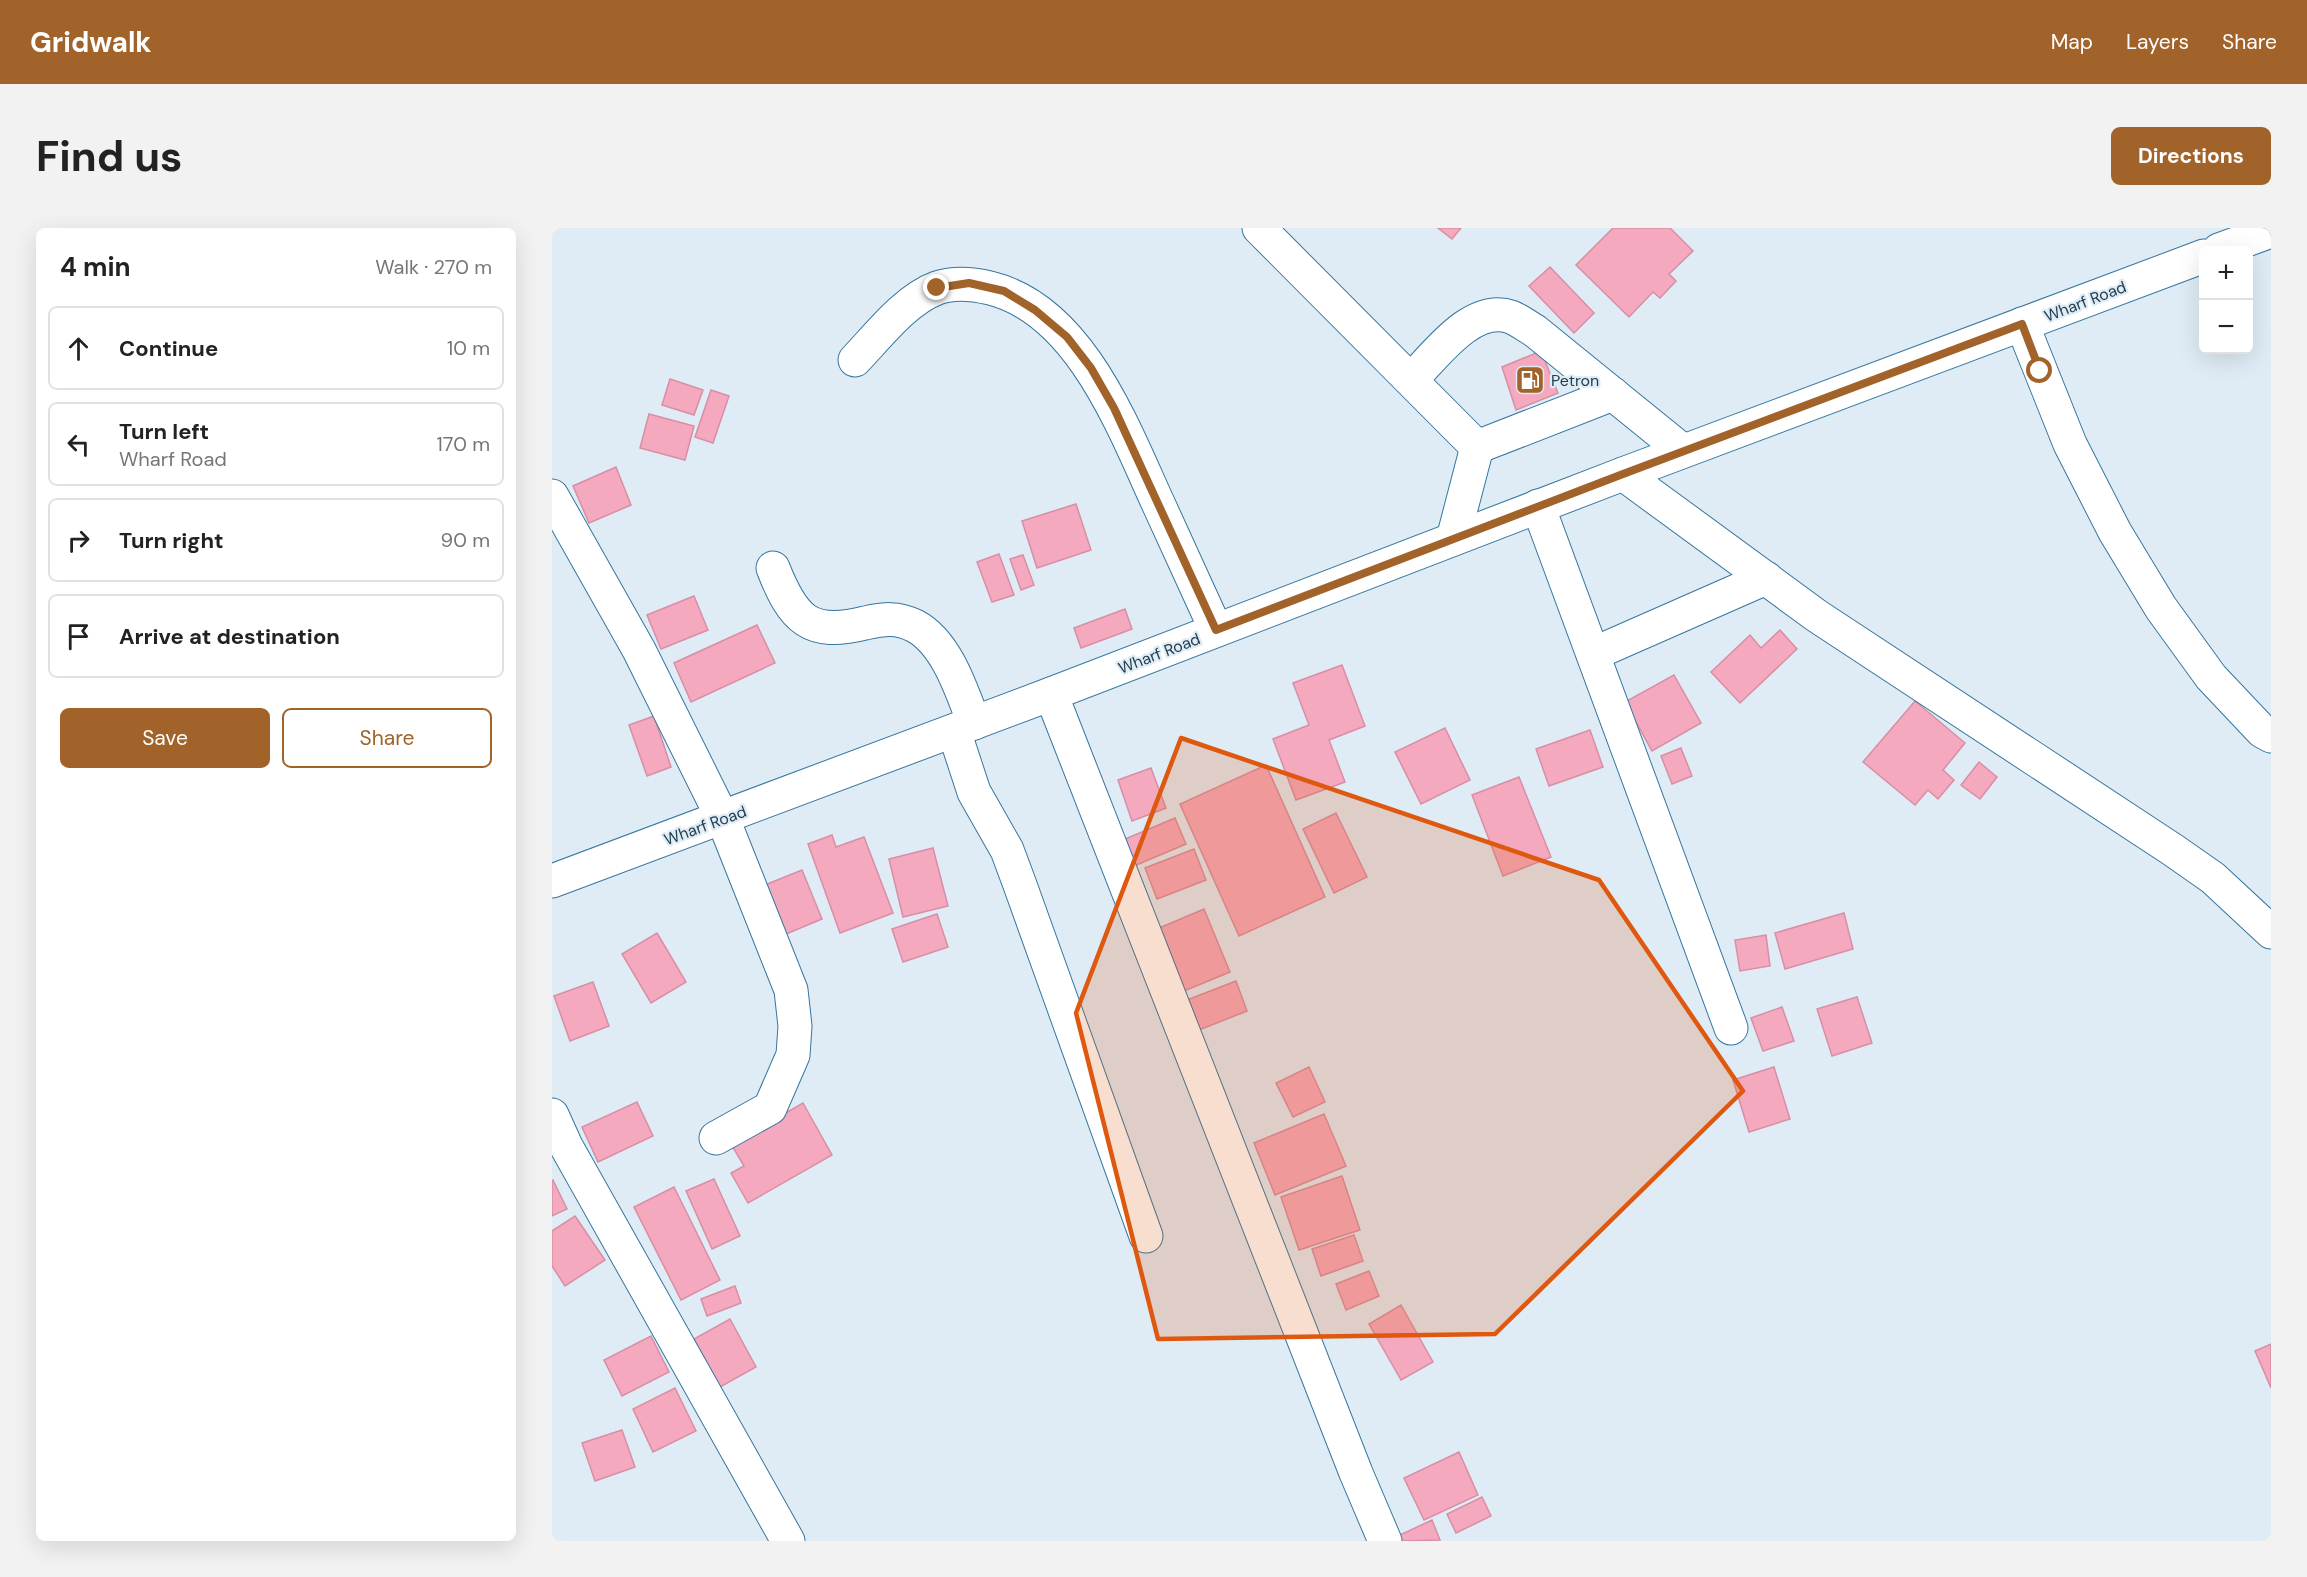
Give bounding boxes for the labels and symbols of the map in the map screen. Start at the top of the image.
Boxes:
route end [923,274,949,300]
street label: Wharf Road [2041,276,2129,327]
route start [2026,357,2052,383]
fuel station icon: Petron [1514,364,1546,396]
place label: Petron [1551,370,1599,391]
street label: Wharf Road [1115,628,1203,679]
street label: Wharf Road [661,801,749,850]

